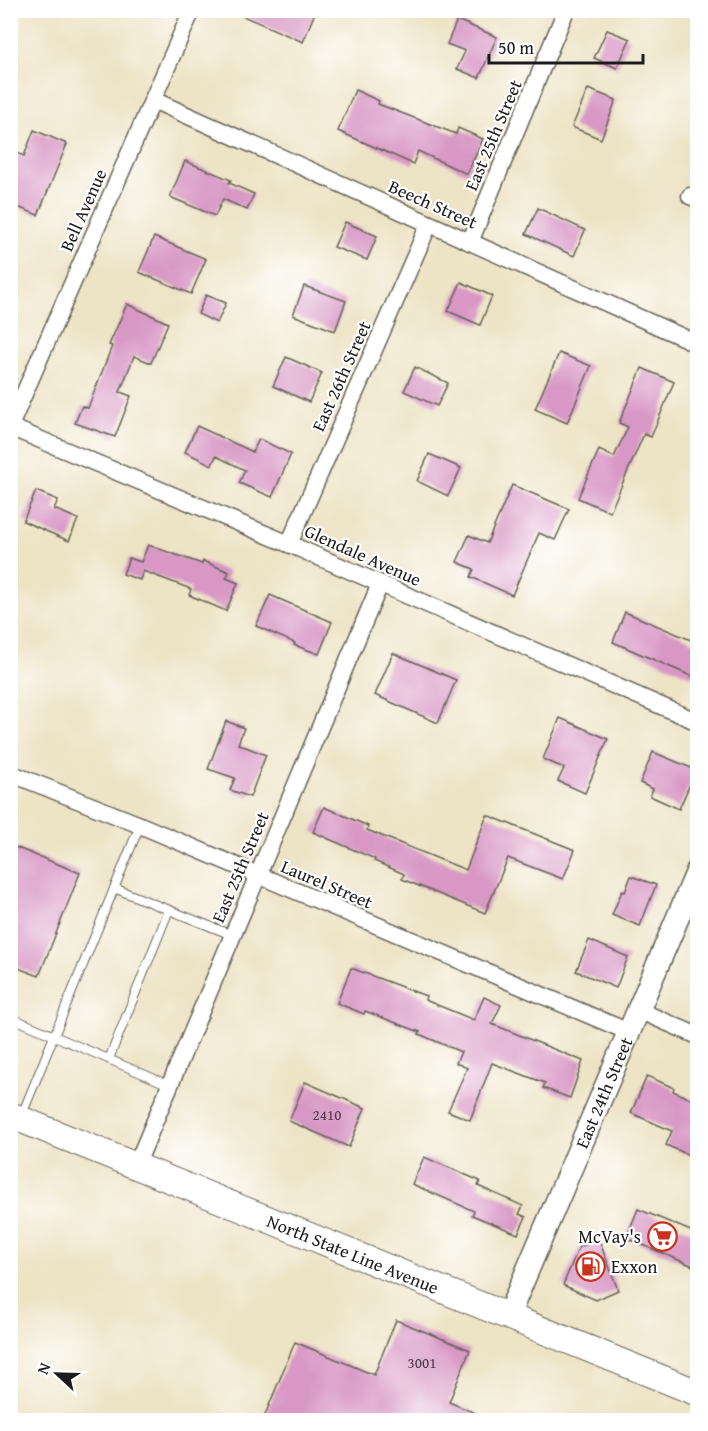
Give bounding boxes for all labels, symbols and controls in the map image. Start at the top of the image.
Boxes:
scale bar [489,27,644,65]
text: 50 m [498,34,534,61]
street label: East 25th Street [457,75,529,195]
street label: Bell Avenue [53,164,113,256]
street label: Beech Street [384,172,482,236]
street label: East 26th Street [305,316,378,436]
street label: Glendale Avenue [300,517,426,593]
street label: East 25th Street [204,807,276,927]
street label: Laurel Street [277,853,378,916]
street label: East 24th Street [568,1032,639,1152]
house number: 2410 [313,1104,341,1125]
street label: North State Line Avenue [263,1207,443,1300]
supermarket icon: McVay's [646,1220,678,1252]
place label: McVay's [578,1223,641,1250]
fuel station icon: Exxon [574,1250,606,1282]
place label: Exxon [611,1253,657,1280]
north arrow [27,1344,87,1404]
house number: 3001 [408,1352,436,1373]
text: N [30,1359,56,1378]

